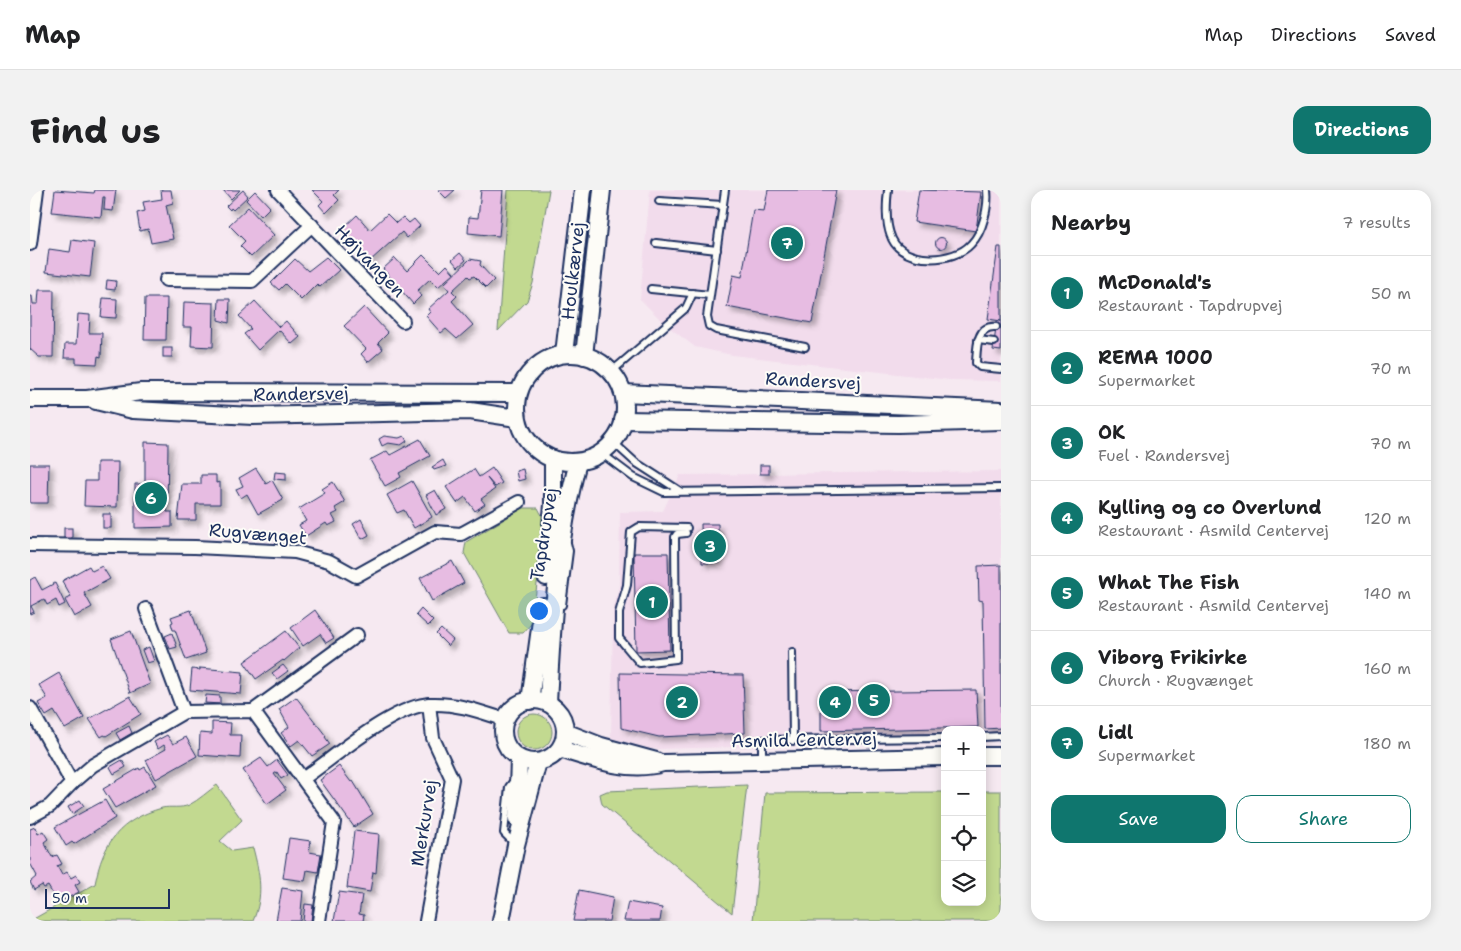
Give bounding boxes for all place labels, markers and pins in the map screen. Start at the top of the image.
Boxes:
pin: 7 [771,224,803,262]
pin: 6 [135,479,167,517]
pin: 3 [694,527,726,565]
pin: 1 [636,583,668,621]
pin: 5 [858,681,890,719]
pin: 2 [666,683,698,721]
pin: 4 [819,683,851,721]

